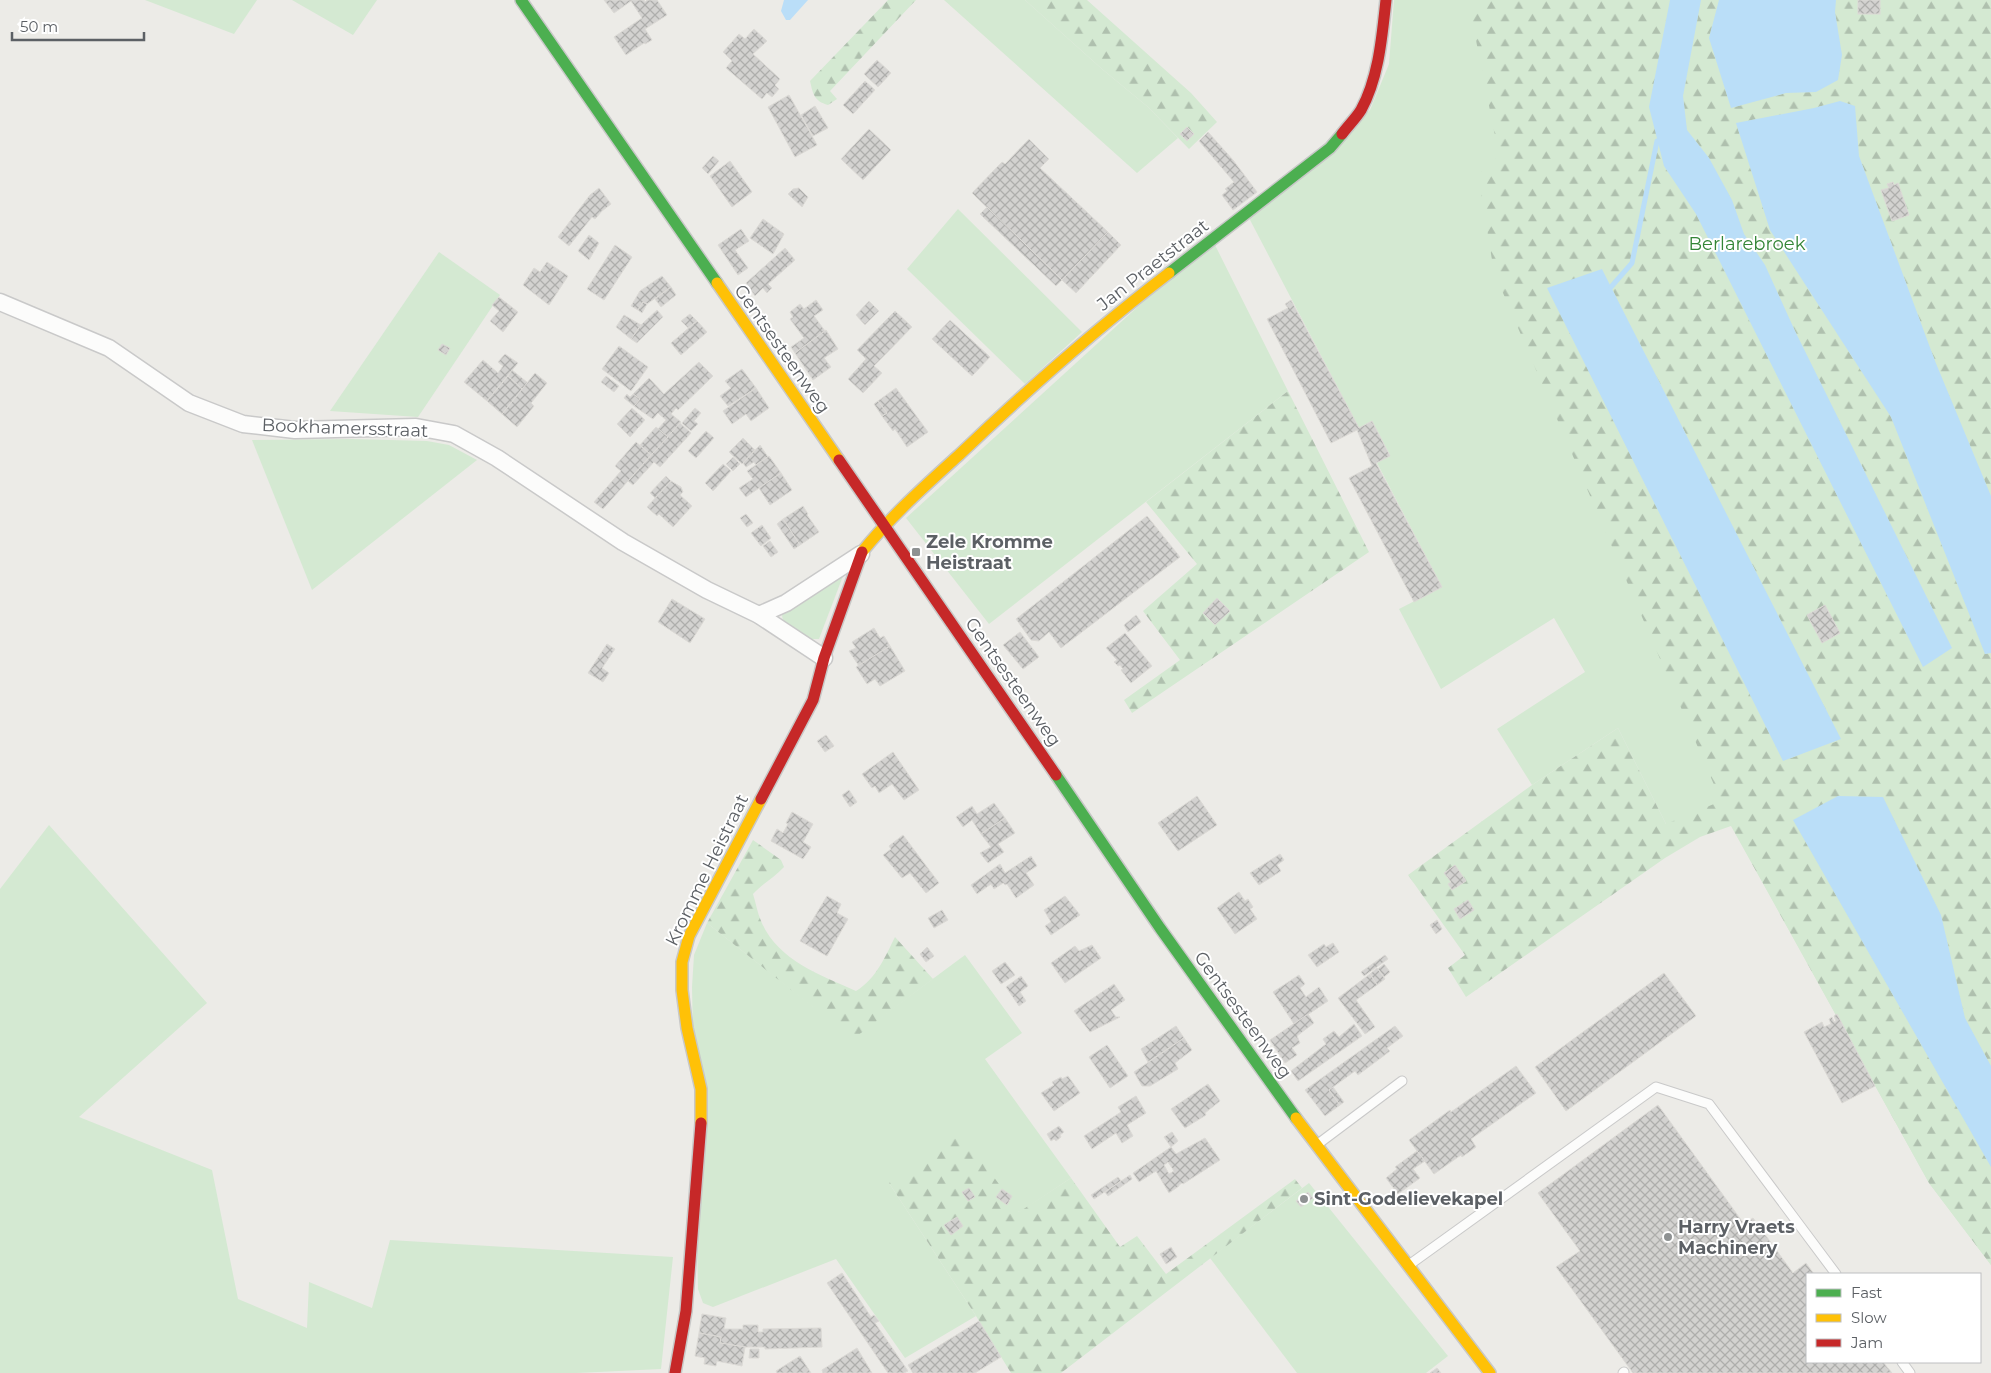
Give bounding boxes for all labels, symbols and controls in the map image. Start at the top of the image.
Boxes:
scale bar [12,10,145,42]
text: 50 m [20,17,58,36]
street label: Jan Praetstraat [1092,215,1213,316]
park label: Berlarebroek [1689,233,1806,255]
street label: Gentsesteenweg [729,280,835,418]
street label: Bookhamersstraat [261,414,429,442]
place label: Zele Kromme Heistraat [926,531,1053,574]
marker: Zele Kromme Heistraat [910,546,922,558]
street label: Gentsesteenweg [960,613,1066,751]
street label: Kromme Heistraat [661,791,753,949]
street label: Gentsesteenweg [1189,947,1297,1083]
place label: Sint-Godelievekapel [1314,1188,1503,1210]
marker: Sint-Godelievekapel [1298,1193,1310,1205]
place label: Harry Vraets Machinery [1678,1216,1795,1259]
marker: Harry Vraets Machinery [1662,1231,1674,1243]
legend [1806,1273,1981,1363]
text: Fast [1851,1283,1882,1302]
text: Slow [1851,1308,1887,1327]
text: Jam [1850,1333,1883,1352]

